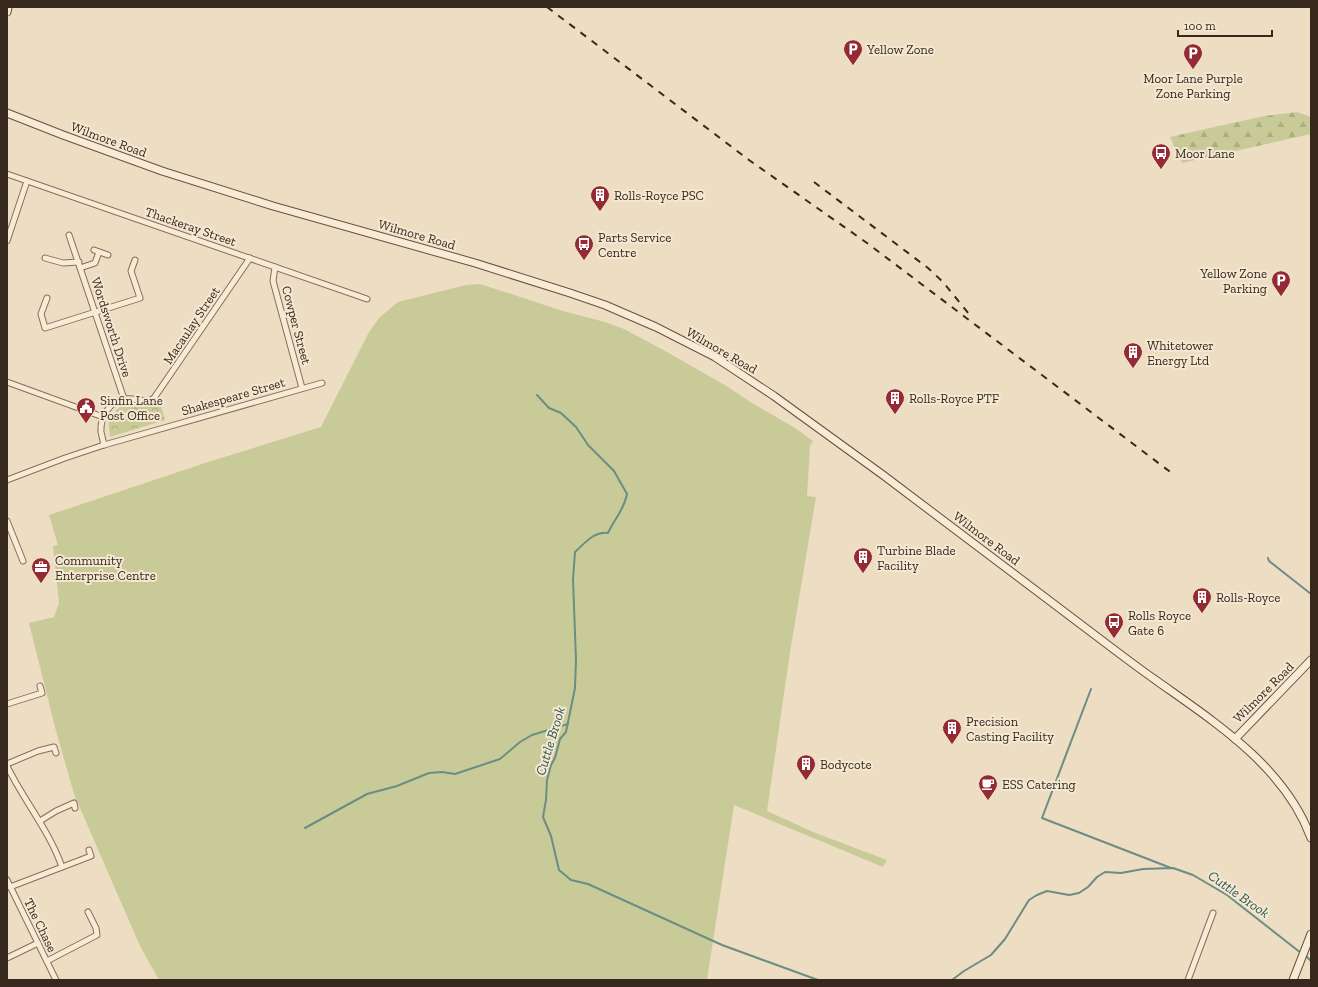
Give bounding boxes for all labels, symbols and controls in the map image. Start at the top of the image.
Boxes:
scale bar [1178,12,1272,38]
text: 100 m [1184,19,1216,33]
parking icon: Yellow Zone [842,38,864,66]
place label: Yellow Zone [866,42,934,57]
parking icon: Moor Lane Purple Zone Parking [1182,42,1204,70]
place label: Moor Lane Purple Zone Parking [1143,71,1243,101]
street label: Wilmore Road [69,119,149,160]
bus stop icon: Moor Lane [1150,142,1172,170]
place label: Moor Lane [1175,146,1235,161]
building icon: Rolls-Royce PSC [589,184,611,212]
place label: Rolls-Royce PSC [614,188,704,203]
street label: Thackeray Street [143,204,238,249]
street label: Wilmore Road [377,216,457,253]
place label: Parts Service Centre [598,230,671,260]
bus stop icon: Parts Service Centre [573,233,595,261]
place label: Yellow Zone Parking [1199,266,1267,296]
parking icon: Yellow Zone Parking [1270,269,1292,297]
street label: Wordsworth Drive [88,275,135,379]
street label: Macaulay Street [160,284,223,367]
street label: Cowper Street [279,284,314,366]
street label: Wilmore Road [684,324,760,377]
place label: Whitetower Energy Ltd [1147,338,1214,368]
building icon: Whitetower Energy Ltd [1122,341,1144,369]
street label: Shakespeare Street [180,374,287,418]
building icon: Rolls-Royce PTF [884,387,906,415]
place label: Rolls-Royce PTF [909,391,999,406]
place label: Sinfin Lane Post Office [100,393,163,423]
public building icon: Sinfin Lane Post Office [75,396,97,424]
street label: Wilmore Road [950,509,1023,568]
place label: Turbine Blade Facility [877,543,956,573]
building icon: Turbine Blade Facility [852,546,874,574]
place label: Community Enterprise Centre [55,553,156,583]
office icon: Community Enterprise Centre [30,556,52,584]
building icon: Rolls-Royce [1191,586,1213,614]
place label: Rolls-Royce [1216,590,1280,605]
place label: Rolls Royce Gate 6 [1128,608,1191,638]
bus stop icon: Rolls Royce Gate 6 [1103,611,1125,639]
street label: Wilmore Road [1230,659,1297,726]
water label: Cuttle Brook [532,705,569,778]
place label: Precision Casting Facility [966,714,1054,744]
building icon: Precision Casting Facility [941,717,963,745]
building icon: Bodycote [795,753,817,781]
place label: Bodycote [820,757,872,772]
cafe icon: ESS Catering [977,773,999,801]
place label: ESS Catering [1002,777,1076,792]
water label: Cuttle Brook [1205,867,1273,922]
street label: The Chase [21,896,60,955]

